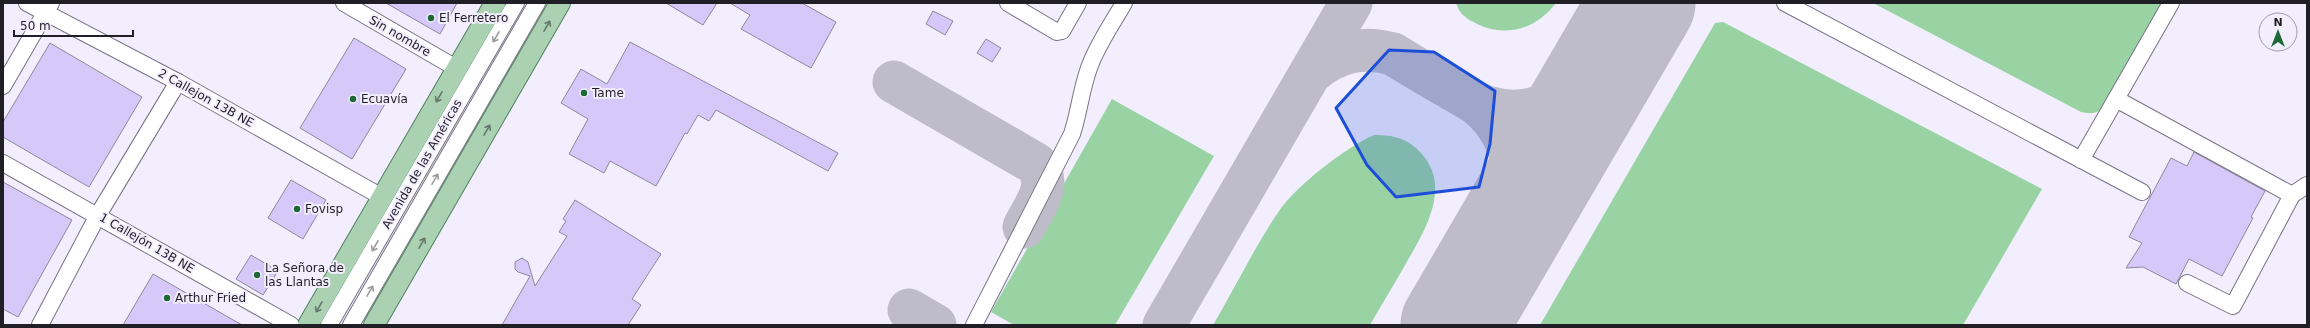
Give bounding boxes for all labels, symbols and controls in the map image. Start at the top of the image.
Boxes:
place label: El Ferretero [439,11,508,25]
scale bar [14,12,133,38]
north arrow [2258,12,2298,52]
street label: Sin nombre [367,13,433,59]
marker: El Ferretero [426,13,436,23]
text: N [2273,16,2283,29]
text: 50 m [20,19,51,33]
one-way arrow [543,20,551,32]
one-way arrow [492,31,500,43]
street label: 2 Callejon 13B NE [156,66,256,130]
place label: Tame [591,86,624,100]
marker: Tame [579,88,589,98]
one-way arrow [435,91,443,103]
place label: Ecuavía [361,92,408,106]
marker: Ecuavía [348,94,358,104]
street label: Avenida de las Américas [379,97,465,231]
one-way arrow [483,124,491,136]
one-way arrow [432,173,440,185]
place label: Fovisp [305,202,343,216]
marker: Fovisp [292,204,302,214]
street label: 1 Callejón 13B NE [97,210,197,276]
one-way arrow [418,237,426,249]
one-way arrow [370,240,378,252]
place label: La Señora de las Llantas [265,261,344,289]
marker: La Señora de las Llantas [252,270,262,280]
one-way arrow [367,285,375,297]
place label: Arthur Fried [175,291,246,305]
marker: Arthur Fried [162,293,172,303]
one-way arrow [314,301,322,313]

